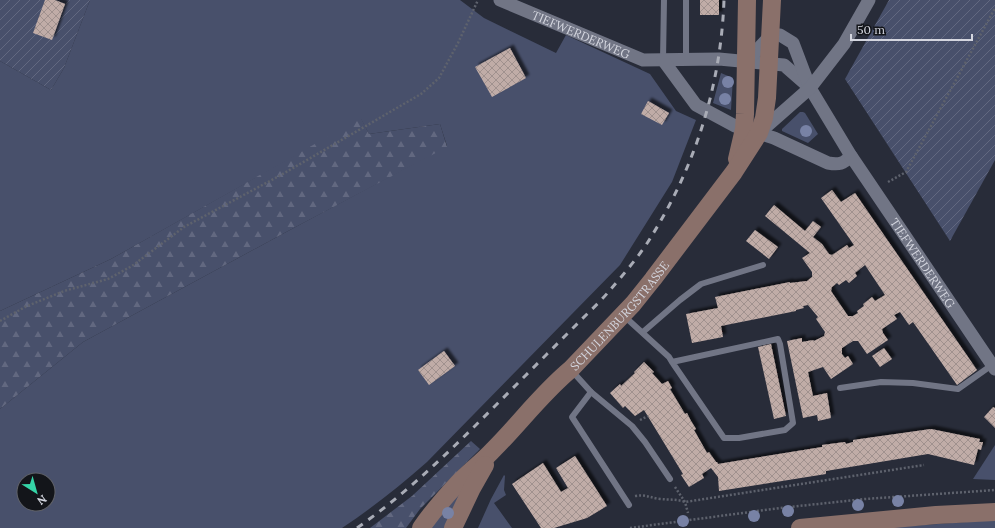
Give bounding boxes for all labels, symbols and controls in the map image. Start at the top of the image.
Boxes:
street label: TIEFWERDERWEG [530,7,632,61]
scale bar [851,16,972,42]
text: 50 m [857,22,885,37]
street label: TIEFWERDERWEG [888,215,959,310]
street label: SCHULENBURGSTRASSE [566,258,672,373]
north arrow [16,472,56,512]
text: N [34,492,50,508]

